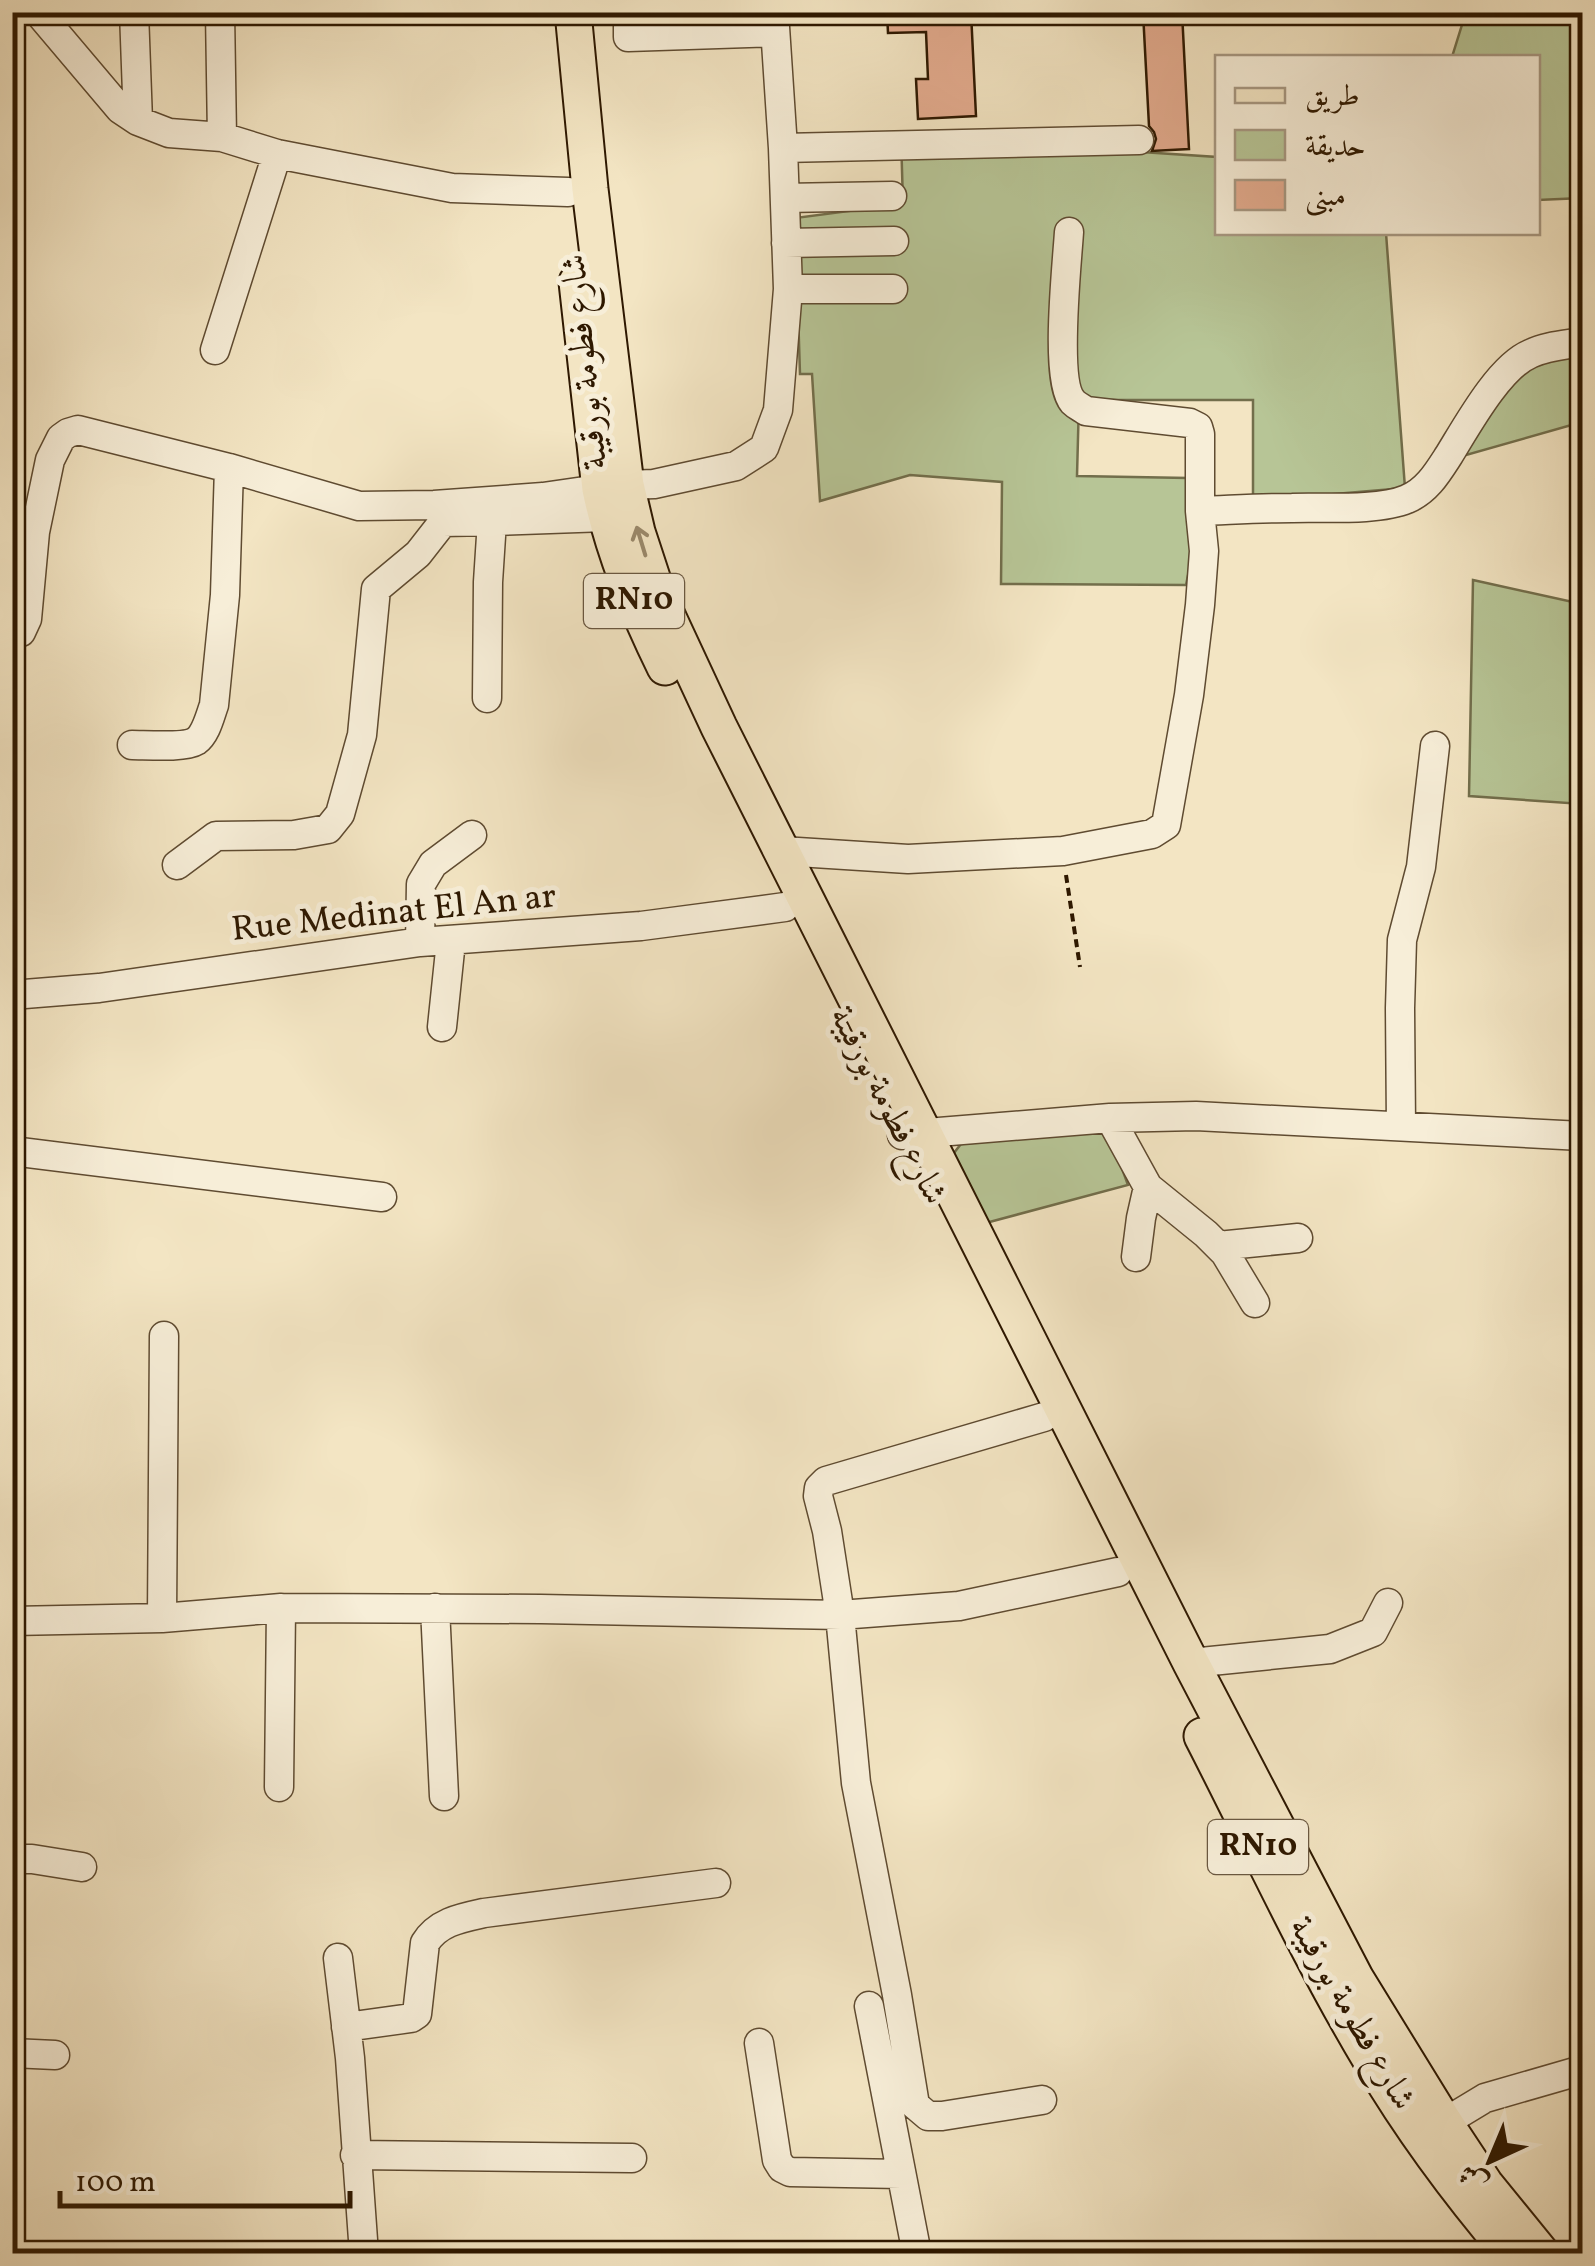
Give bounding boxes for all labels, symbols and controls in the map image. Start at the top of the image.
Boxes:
legend [1215,55,1540,235]
text: طريق [1305,76,1360,118]
text: حديقة [1305,126,1366,168]
text: مبنى [1305,176,1346,218]
street label: شارع فطومة بورقيبة [551,252,623,472]
one-way arrow [631,526,649,558]
road number: RN10 [584,574,684,628]
street label: Rue Medinat El An ar [229,873,559,955]
street label: شارع فطومة بورقيبة [815,999,958,1214]
road number: RN10 [1208,1820,1308,1874]
street label: شارع فطومة بورقيبة [1274,1908,1426,2121]
north arrow [1440,2111,1540,2211]
scale bar [60,2146,350,2208]
text: ش [1451,2154,1498,2201]
text: 100 m [75,2162,156,2204]

